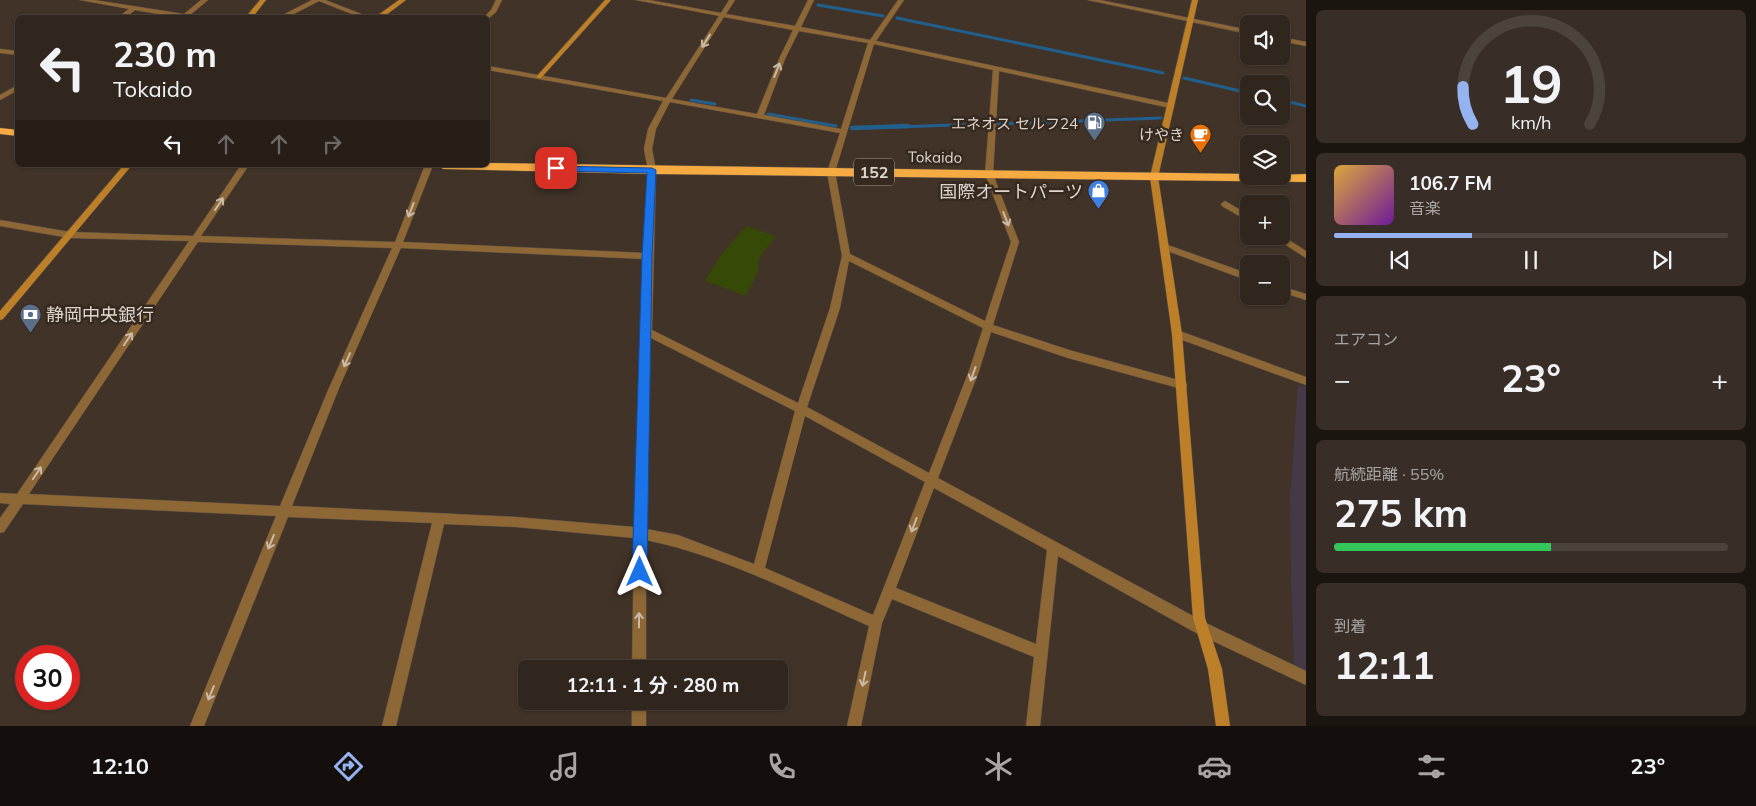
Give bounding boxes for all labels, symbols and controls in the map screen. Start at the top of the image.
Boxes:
map controls [1240,15,1290,305]
button: sound [1240,15,1290,65]
text: 230 m [113,32,217,76]
one-way arrow [700,34,710,48]
icon: left [30,35,95,100]
text: 19 [1500,51,1562,116]
one-way arrow [773,63,782,78]
text: Tokaido [113,75,193,103]
button: search [1240,75,1290,125]
fuel station icon: エネオス セルフ24 [1082,111,1106,142]
text: km/h [1511,111,1551,133]
place label: エネオス セルフ24 [951,114,1078,133]
cafe icon: けやき [1188,122,1212,153]
place label: けやき [1139,125,1184,144]
icon: left [159,130,187,158]
icon: ahead [212,130,240,158]
icon: ahead [265,130,293,158]
icon: right [318,130,346,158]
button: layers [1240,135,1290,185]
pin [535,147,577,189]
street label: Tokaido [908,147,962,167]
icon: arrive [542,154,570,182]
road number: 152 [854,158,894,186]
text: 106.7 FM [1409,171,1492,195]
shop icon: 国際オートパーツ [1087,179,1111,210]
place label: 国際オートパーツ [939,180,1083,203]
button: + [1240,195,1290,245]
one-way arrow [214,197,224,211]
text: 音楽 [1409,198,1441,218]
one-way arrow [406,202,415,218]
one-way arrow [1002,211,1011,226]
icon: previous [1386,246,1414,274]
icon: pause [1517,246,1545,274]
icon: next [1648,246,1676,274]
button: − [1240,255,1290,305]
bank icon: 静岡中央銀行 [18,302,42,333]
place label: 静岡中央銀行 [46,303,154,326]
text: エアコン [1334,329,1398,349]
one-way arrow [123,332,133,346]
one-way arrow [341,352,351,367]
text: 23° [1501,354,1561,402]
text: − [1334,362,1351,397]
text: + [1711,362,1728,397]
one-way arrow [968,365,977,381]
text: 航続距離 · 55% [1334,464,1444,484]
one-way arrow [32,467,42,481]
text: 275 km [1334,489,1468,537]
one-way arrow [909,517,918,532]
one-way arrow [266,534,275,549]
position arrow [613,545,665,597]
one-way arrow [634,612,644,628]
text: 到着 [1334,616,1366,636]
text: 12:11 [1334,641,1435,689]
speed limit sign: 30 [15,645,80,710]
one-way arrow [859,671,868,687]
text: 12:11 · 1 分 · 280 m [567,673,739,697]
one-way arrow [206,685,215,700]
icon: directions [331,749,366,784]
icon: music [547,749,582,784]
icon: phone [764,749,799,784]
icon: climate [981,749,1016,784]
icon: car [1197,749,1232,784]
icon: filters [1414,749,1449,784]
text: 12:10 [91,752,149,780]
text: 23° [1630,752,1665,780]

